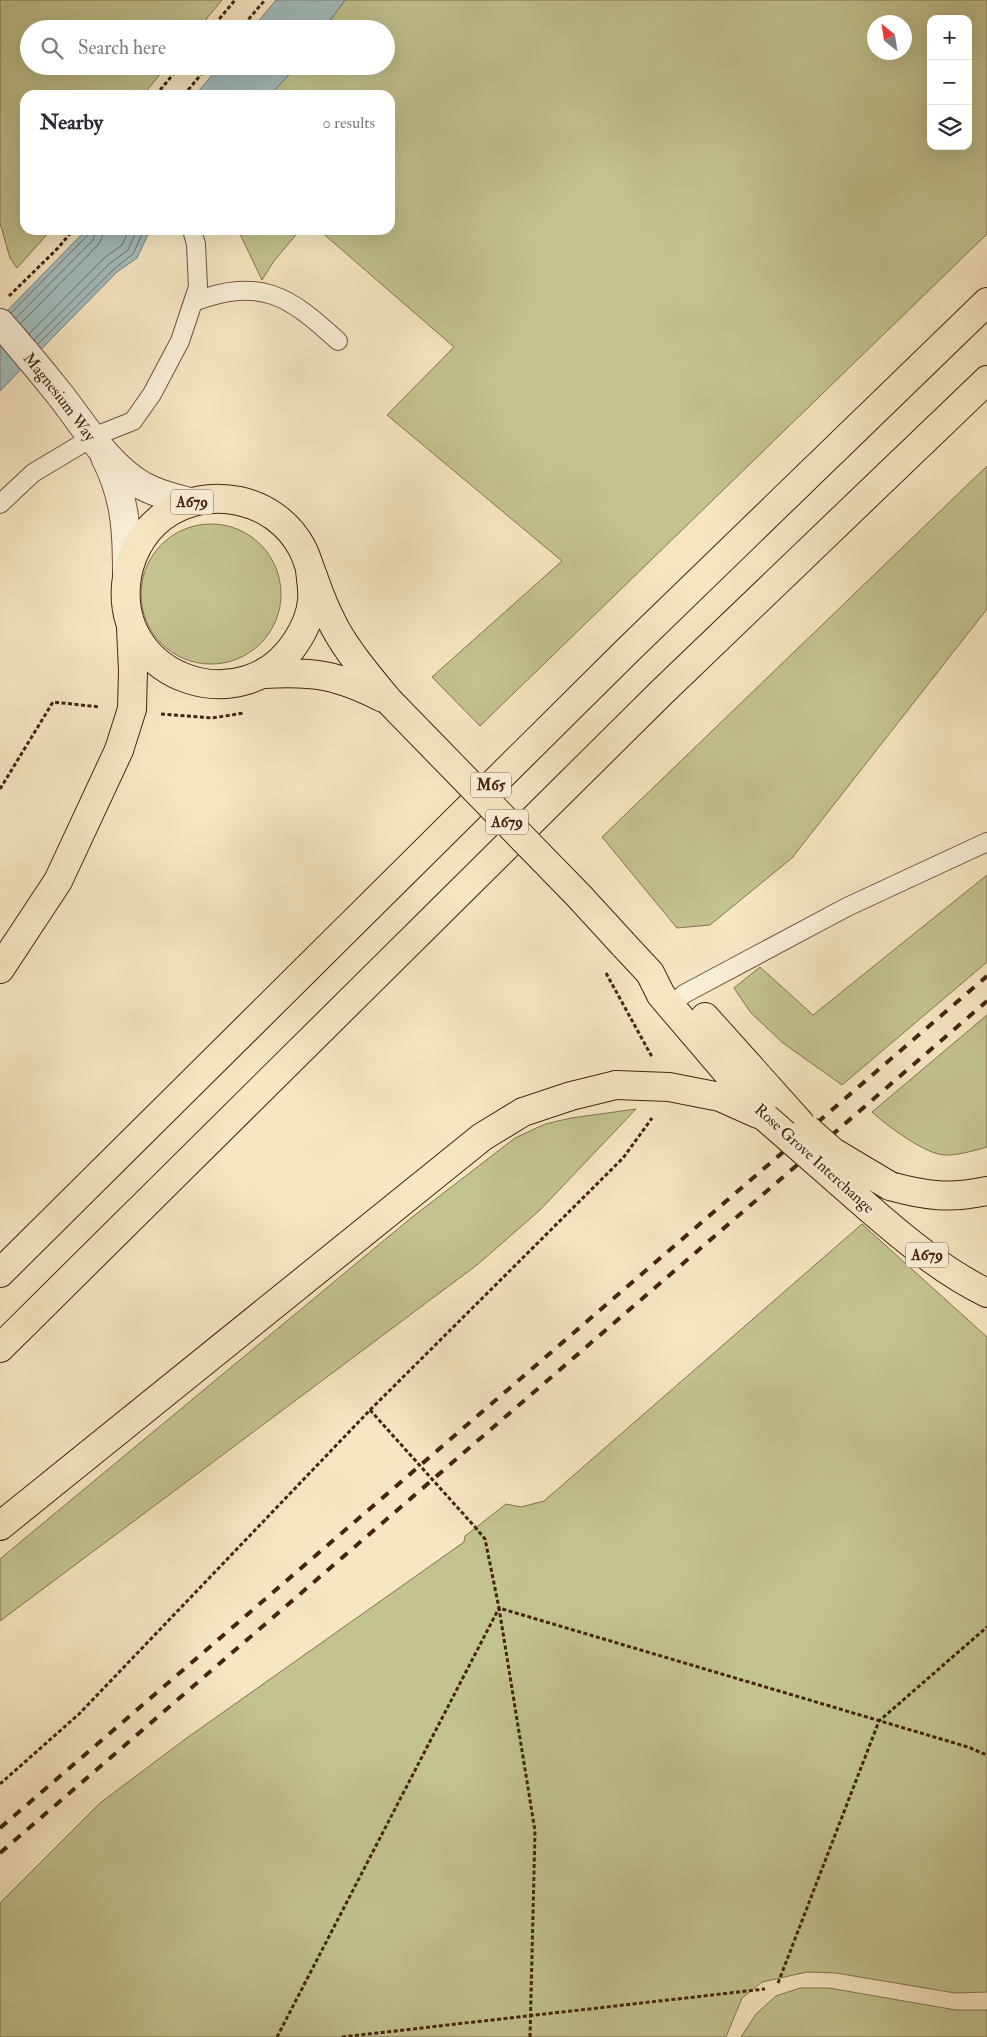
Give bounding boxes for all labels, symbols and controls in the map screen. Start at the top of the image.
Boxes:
north arrow [867,15,912,60]
map controls [927,15,972,150]
button: + [927,15,972,60]
search box [20,20,395,75]
icon: search [38,34,66,62]
text: Search here [78,36,166,60]
button: − [927,60,972,105]
button: layers [927,105,972,150]
text: Nearby [40,109,103,136]
text: 0 results [322,113,375,133]
street label: Magnesium Way [19,349,101,446]
road number: A679 [171,490,213,514]
road number: M65 [471,772,511,798]
road number: A679 [486,810,528,834]
street label: Rose Grove Interchange [750,1099,879,1218]
road number: A679 [906,1242,948,1268]

